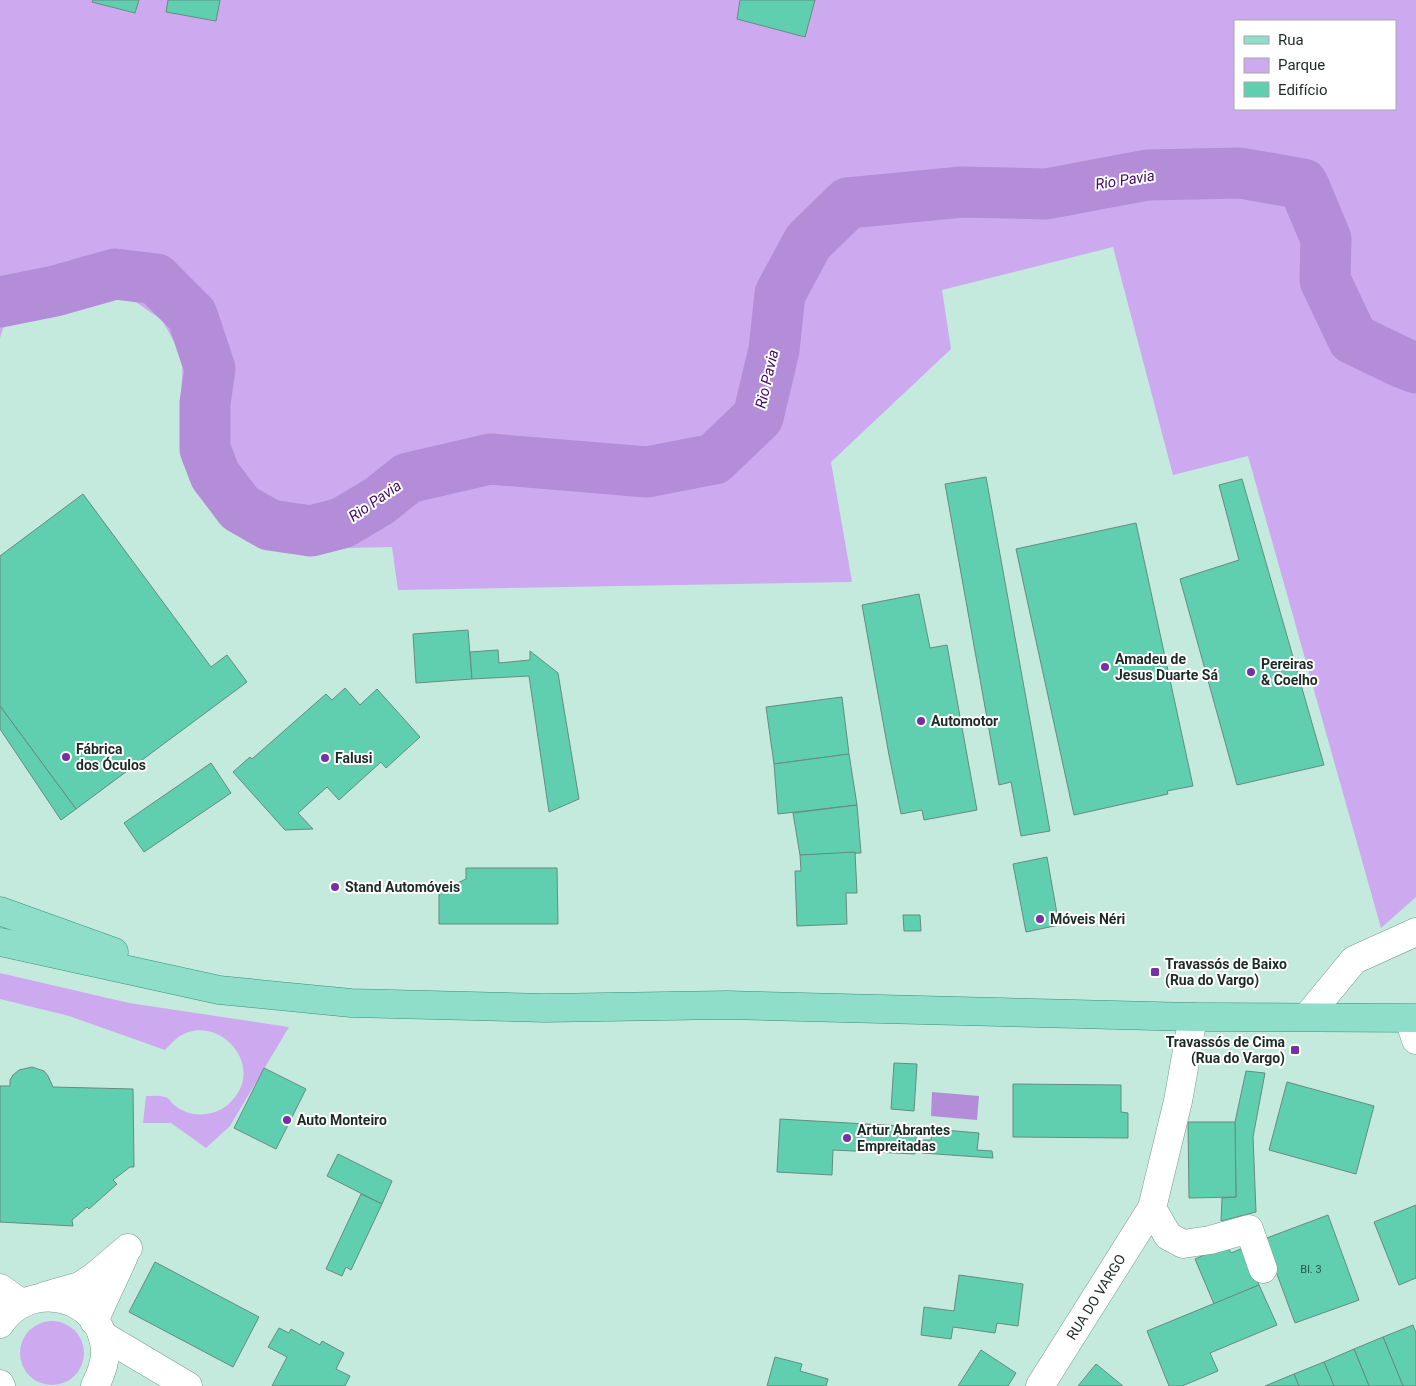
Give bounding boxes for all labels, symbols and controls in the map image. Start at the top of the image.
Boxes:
legend [1234,20,1396,110]
text: Rua [1278,31,1304,49]
text: Parque [1278,56,1325,74]
text: Edifício [1278,81,1327,99]
water label: Rio Pavia [1094,166,1156,194]
water label: Rio Pavia [751,348,783,410]
water label: Rio Pavia [345,476,405,526]
place label: Amadeu de Jesus Duarte Sá [1115,651,1218,683]
place label: Pereiras & Coelho [1261,656,1318,688]
marker: Amadeu de Jesus Duarte Sá [1099,661,1111,673]
marker: Pereiras & Coelho [1245,666,1257,678]
place label: Automotor [931,713,998,729]
marker: Automotor [915,715,927,727]
place label: Fábrica dos Óculos [76,741,146,773]
place label: Falusi [335,750,372,766]
marker: Fábrica dos Óculos [60,751,72,763]
marker: Falusi [319,752,331,764]
place label: Stand Automóveis [345,879,460,895]
marker: Stand Automóveis [329,881,341,893]
place label: Móveis Néri [1050,911,1125,927]
marker: Móveis Néri [1034,913,1046,925]
place label: Travassós de Baixo (Rua do Vargo) [1165,956,1287,989]
marker: Travassós de Baixo (Rua do Vargo) [1149,966,1161,978]
place label: Travassós de Cima (Rua do Vargo) [1166,1034,1286,1067]
marker: Travassós de Cima (Rua do Vargo) [1289,1044,1301,1056]
place label: Auto Monteiro [297,1112,387,1128]
marker: Auto Monteiro [281,1114,293,1126]
place label: Artur Abrantes Empreitadas [857,1122,950,1154]
marker: Artur Abrantes Empreitadas [841,1132,853,1144]
street label: RUA DO VARGO [1063,1251,1129,1343]
house number: Bl. 3 [1300,1263,1322,1276]

